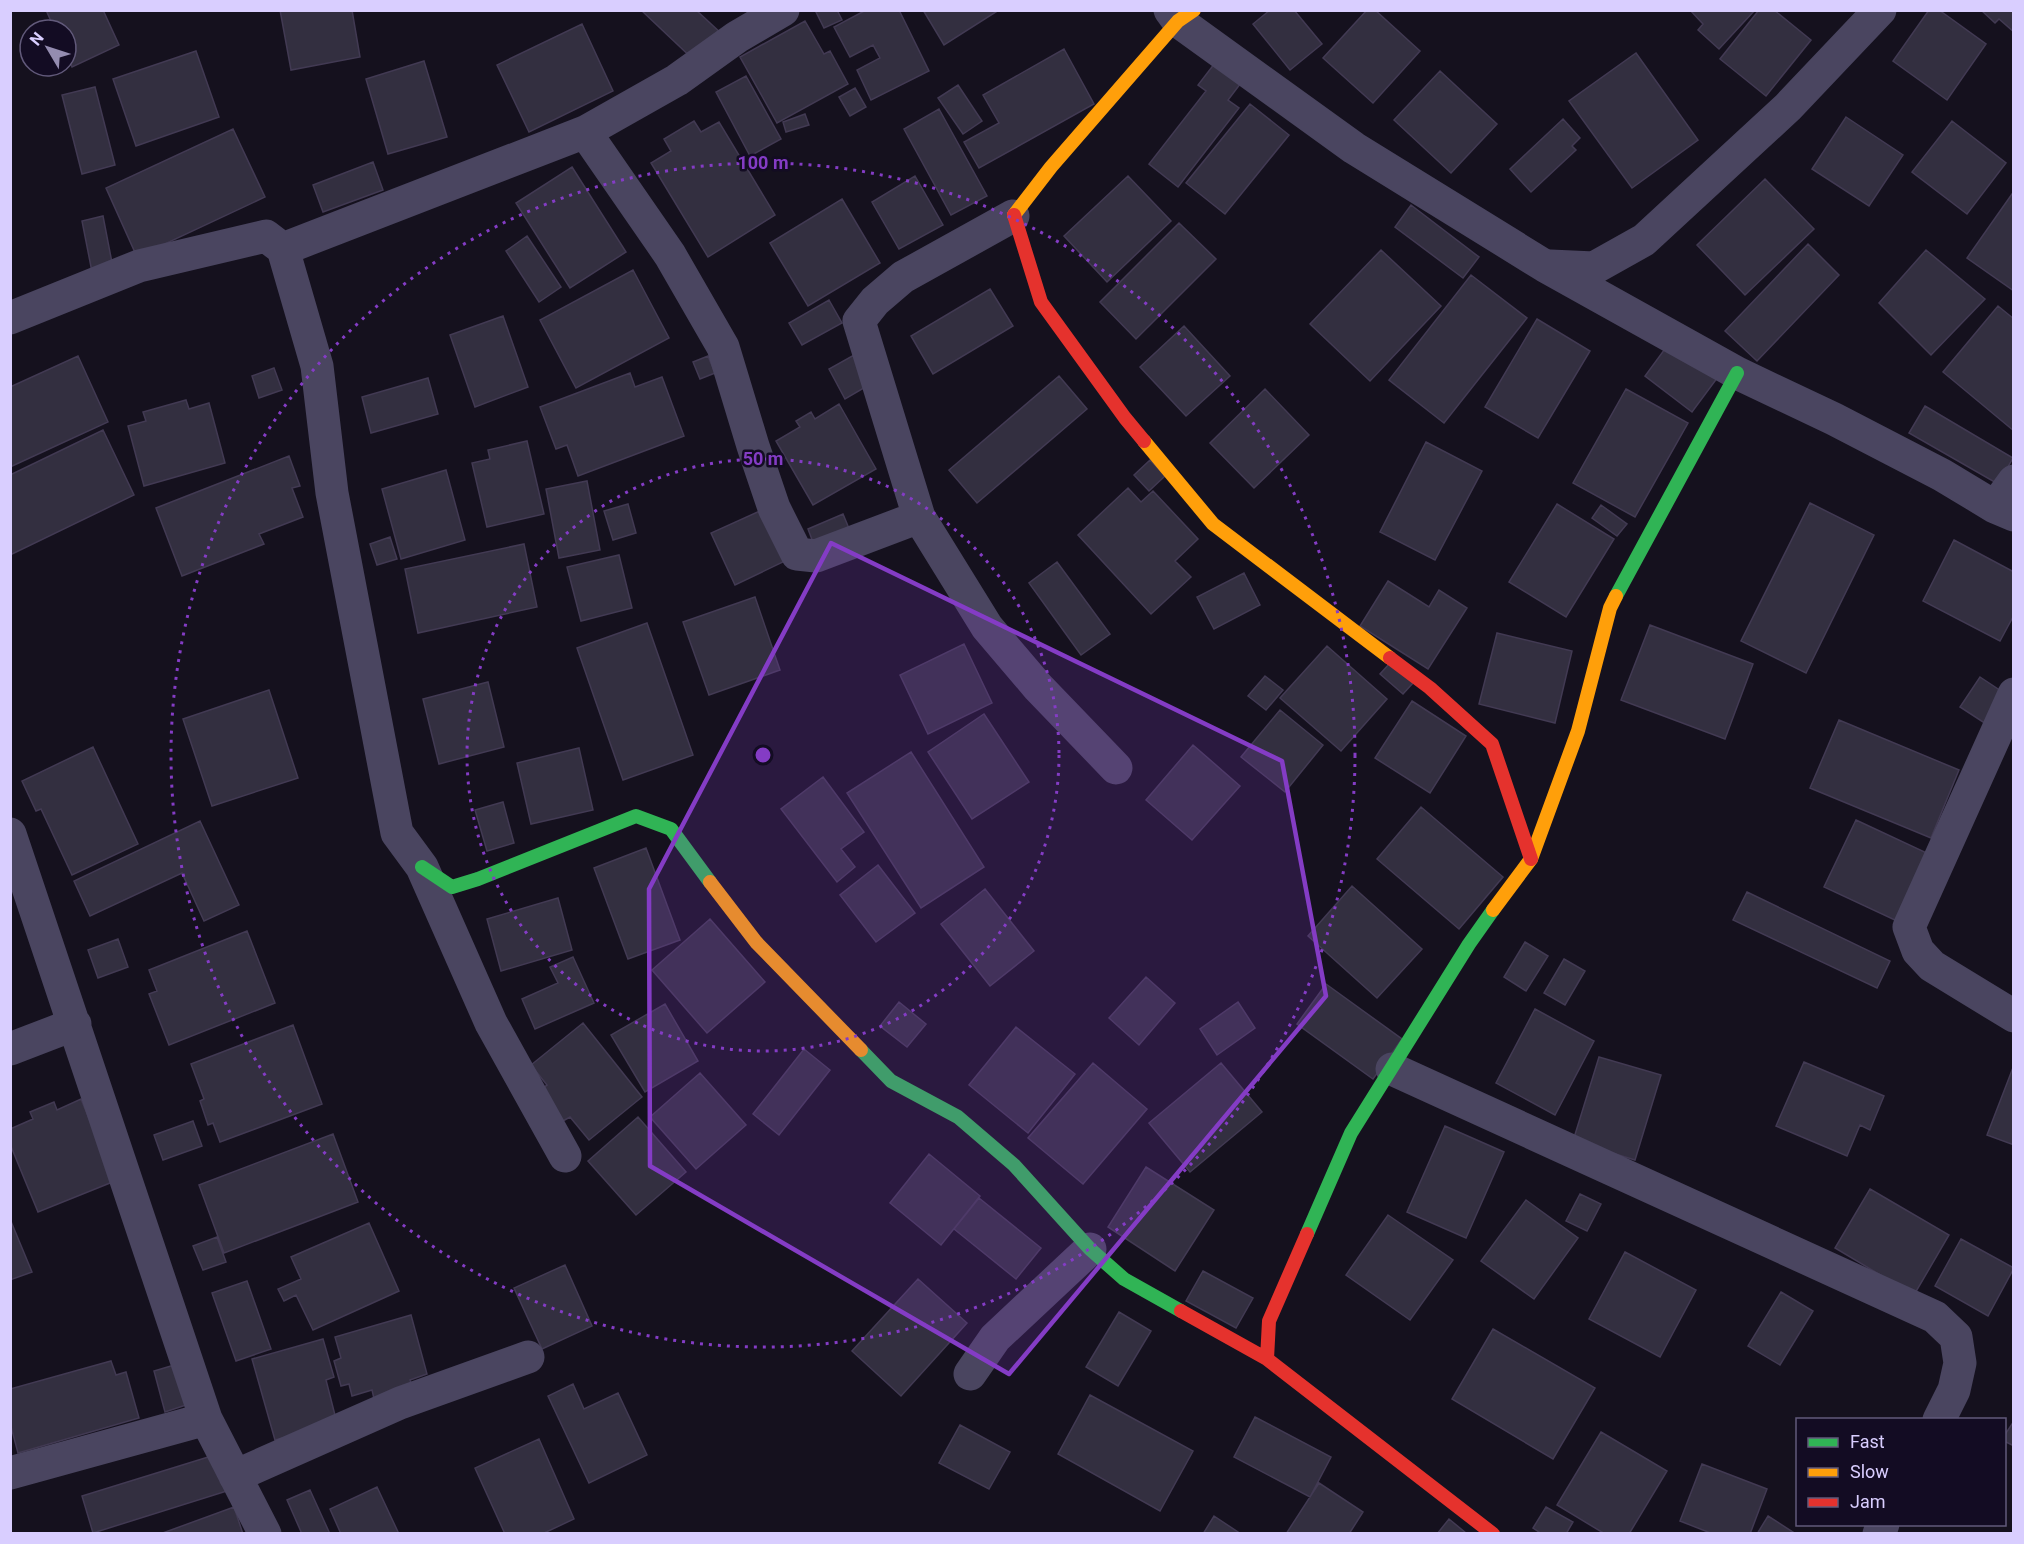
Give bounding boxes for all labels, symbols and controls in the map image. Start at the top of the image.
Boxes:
north arrow [18,18,78,78]
text: N [26,29,48,49]
text: 100 m [737,152,789,173]
text: 50 m [743,448,783,469]
centre of rings [753,745,773,765]
legend [1796,1418,2006,1526]
text: Fast [1850,1431,1885,1452]
text: Slow [1850,1461,1889,1482]
text: Jam [1850,1491,1886,1512]

